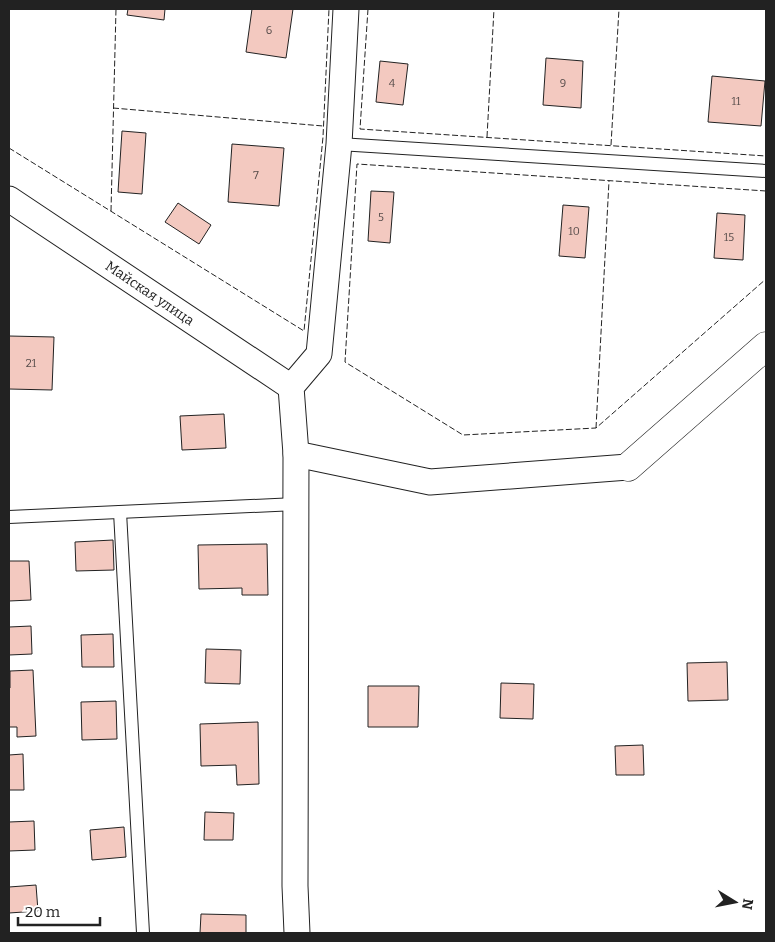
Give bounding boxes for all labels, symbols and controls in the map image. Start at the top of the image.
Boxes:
house number: 6 [266,24,272,37]
house number: 4 [389,77,396,90]
house number: 9 [560,77,566,90]
house number: 11 [732,95,741,108]
house number: 7 [253,169,259,182]
house number: 5 [378,211,384,224]
house number: 10 [568,225,580,238]
house number: 15 [724,231,734,244]
street label: Майская улица [102,257,198,330]
house number: 21 [26,357,37,370]
north arrow [710,877,760,927]
scale bar [18,894,100,926]
text: N [738,897,757,911]
text: 20 m [25,903,61,921]

